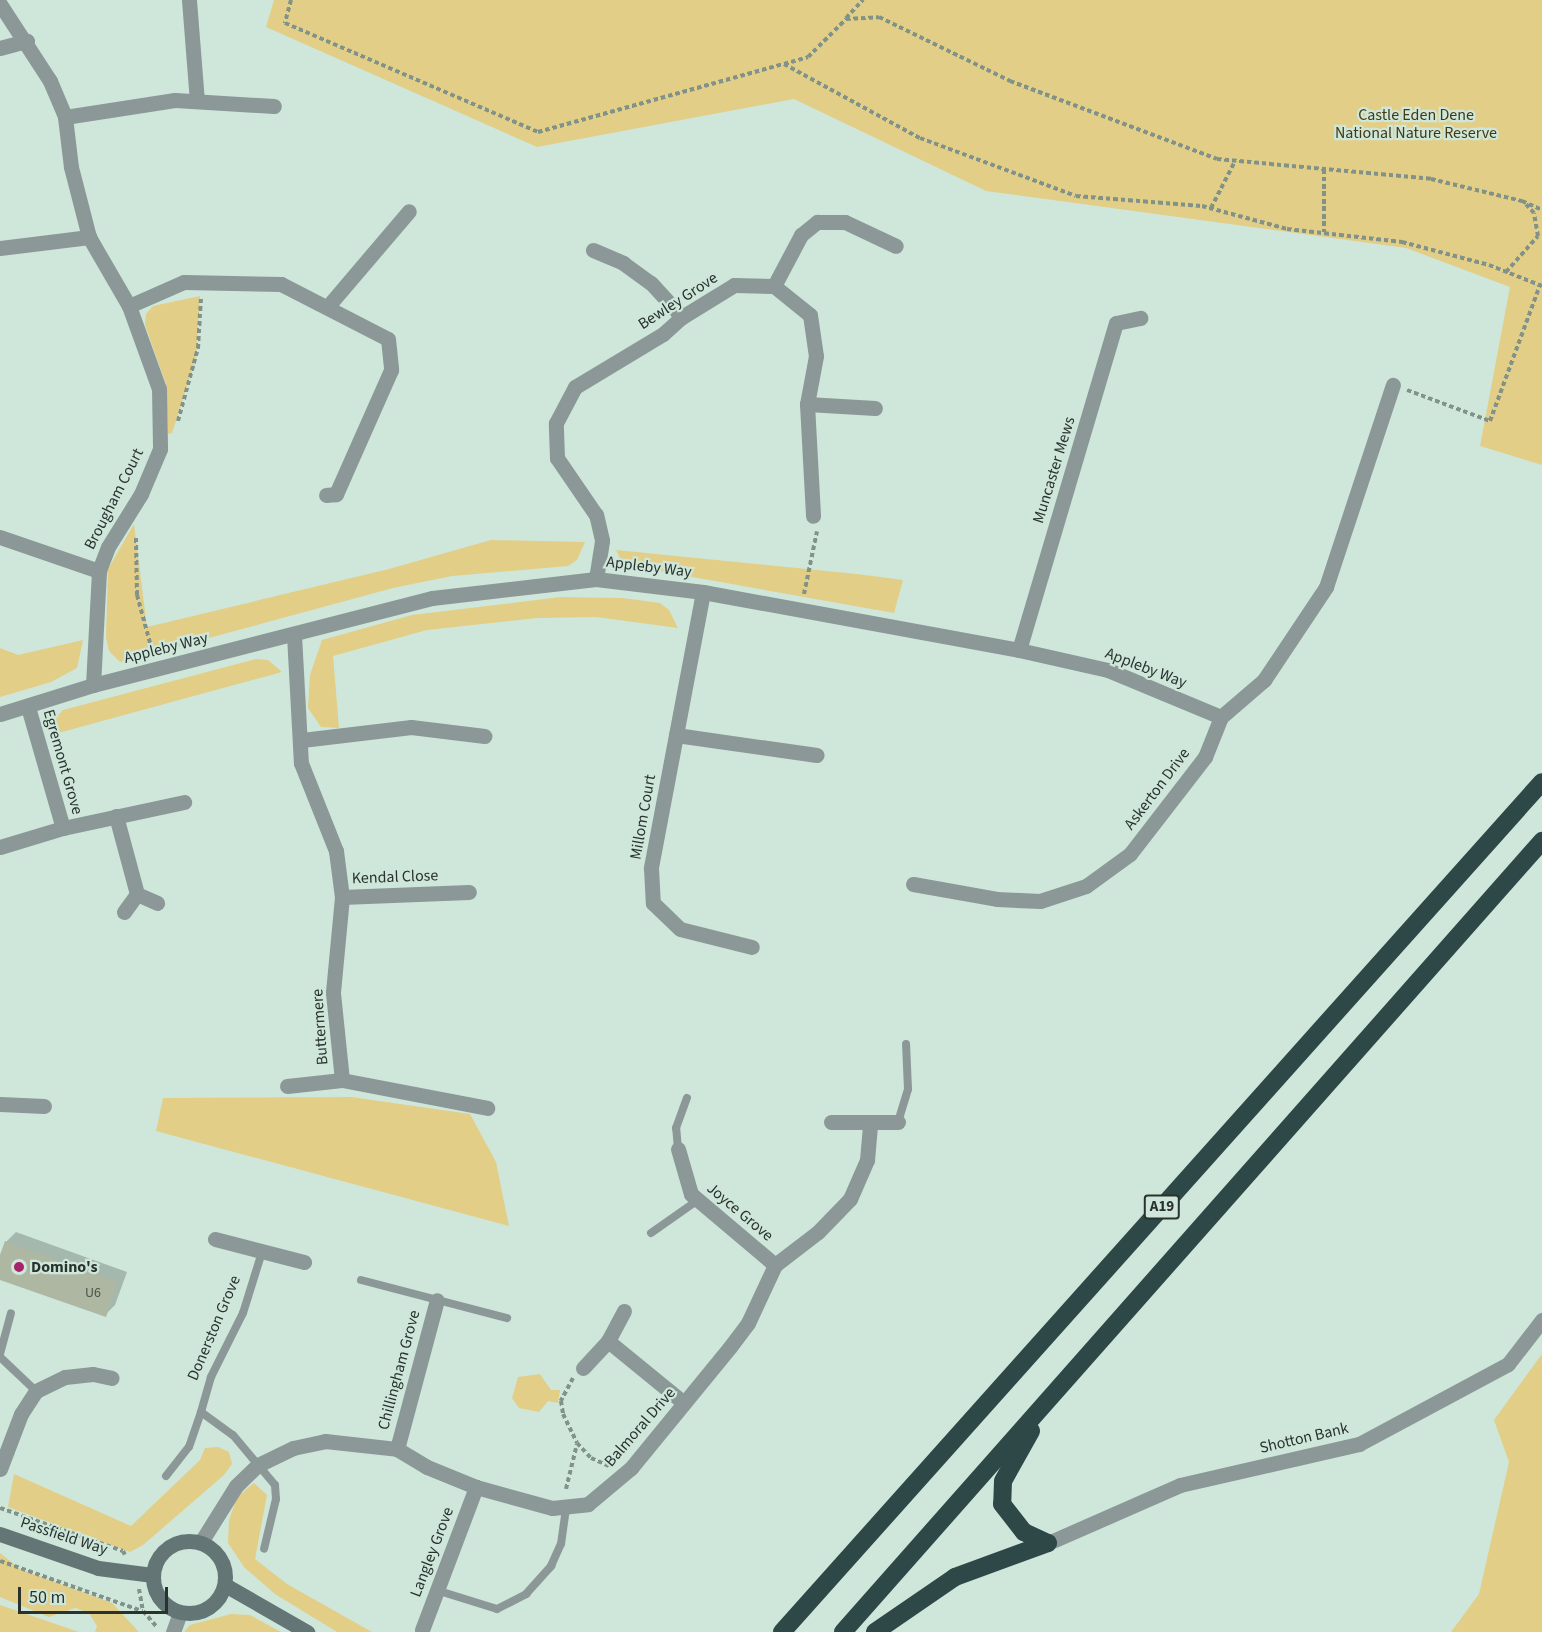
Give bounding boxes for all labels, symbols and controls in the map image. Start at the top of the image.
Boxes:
park label: Castle Eden Dene National Nature Reserve [1335,105,1497,143]
street label: Bewley Grove [635,268,721,334]
street label: Muncaster Mews [1029,414,1079,526]
street label: Brougham Court [80,445,148,553]
street label: Appleby Way [605,552,693,582]
street label: Appleby Way [122,628,210,668]
street label: Appleby Way [1103,644,1189,692]
street label: Egremont Grove [39,707,87,817]
street label: Askerton Drive [1120,744,1194,834]
street label: Millom Court [626,773,660,861]
street label: Kendal Close [351,866,439,888]
street label: Buttermere [308,988,332,1066]
street label: Joyce Grove [703,1179,777,1245]
road number: A19 [1142,1195,1182,1219]
place label: Domino's [31,1257,98,1277]
marker: Domino's [12,1260,26,1274]
street label: Donerston Grove [183,1273,245,1383]
house number: U6 [85,1285,101,1301]
street label: Chillingham Grove [374,1308,424,1432]
street label: Balmoral Drive [600,1383,680,1471]
street label: Shotton Bank [1258,1418,1350,1458]
street label: Langley Grove [406,1504,458,1600]
street label: Passfield Way [18,1513,110,1559]
scale bar [21,1575,171,1613]
text: 50 m [29,1585,65,1610]

